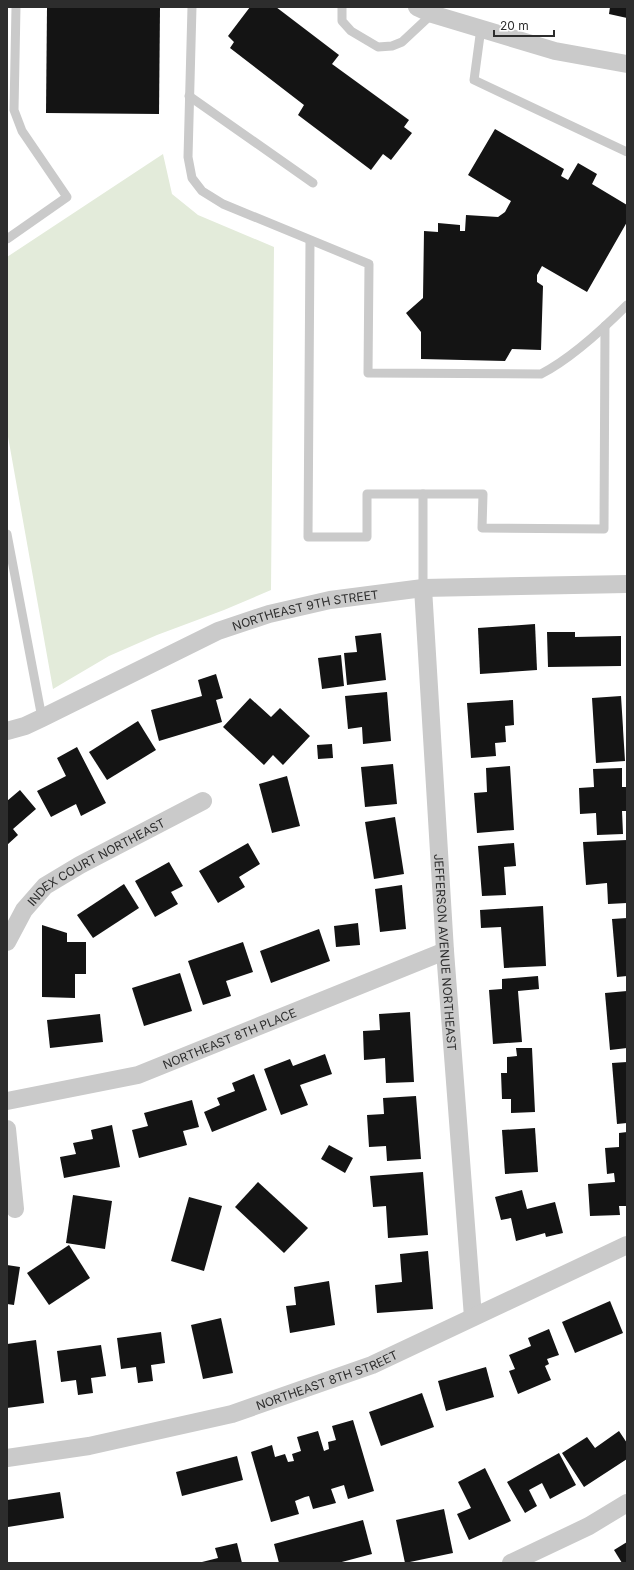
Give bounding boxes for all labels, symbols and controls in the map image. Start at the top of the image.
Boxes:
scale bar [494,12,554,38]
text: 20 m [500,18,529,33]
street label: NORTHEAST 9TH STREET [230,586,380,633]
street label: INDEX COURT NORTHEAST [24,815,168,909]
street label: JEFFERSON AVENUE NORTHEAST [432,853,460,1052]
street label: NORTHEAST 8TH PLACE [160,1004,298,1072]
street label: NORTHEAST 8TH STREET [254,1347,400,1413]

